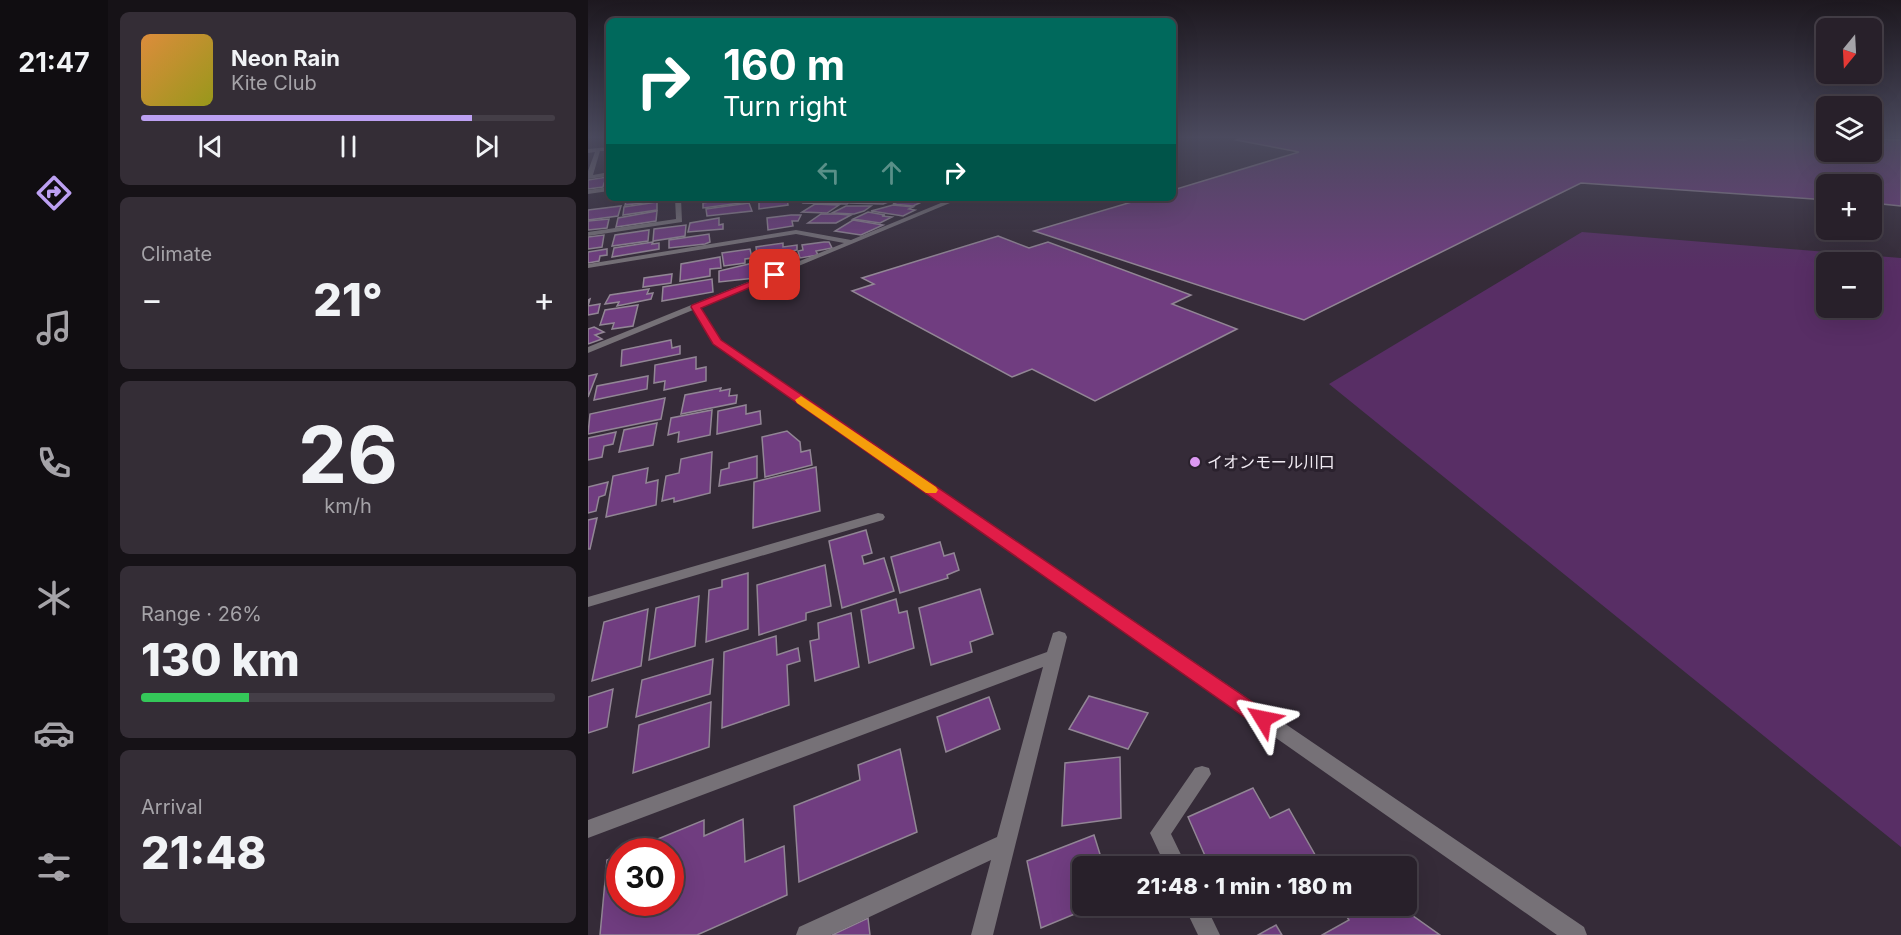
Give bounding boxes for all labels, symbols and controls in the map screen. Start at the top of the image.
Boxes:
north arrow [1816,18,1882,84]
map controls [1816,18,1882,318]
text: 160 m [723,39,845,90]
icon: right [624,42,702,120]
text: Neon Rain [231,45,340,71]
text: 21:47 [18,46,90,79]
text: Kite Club [231,71,317,95]
text: Turn right [723,90,847,123]
button: layers [1816,96,1882,162]
icon: previous [194,130,227,163]
icon: pause [332,130,365,163]
icon: next [470,130,503,163]
icon: left [812,156,845,189]
icon: ahead [875,156,908,189]
icon: right [938,156,971,189]
icon: directions [33,172,75,214]
button: + [1816,174,1882,240]
text: Climate [141,242,212,266]
pin [749,249,800,300]
button: − [1816,252,1882,318]
icon: arrive [758,258,791,291]
text: 21° [313,272,383,327]
text: − [141,279,163,319]
text: + [533,279,555,319]
icon: music [33,307,75,349]
text: 26 [298,407,398,502]
icon: phone [33,442,75,484]
place label: イオンモール川口 [1207,452,1335,472]
marker: イオンモール川口 [1188,455,1202,469]
text: km/h [324,494,372,518]
icon: climate [33,577,75,619]
text: Range · 26% [141,602,262,626]
text: 130 km [141,632,300,687]
position arrow [1231,687,1295,751]
icon: car [33,712,75,754]
text: Arrival [141,795,203,819]
text: 21:48 [141,825,266,880]
speed limit sign: 30 [606,838,684,916]
icon: filters [33,846,75,888]
text: 21:48 · 1 min · 180 m [1137,873,1352,899]

